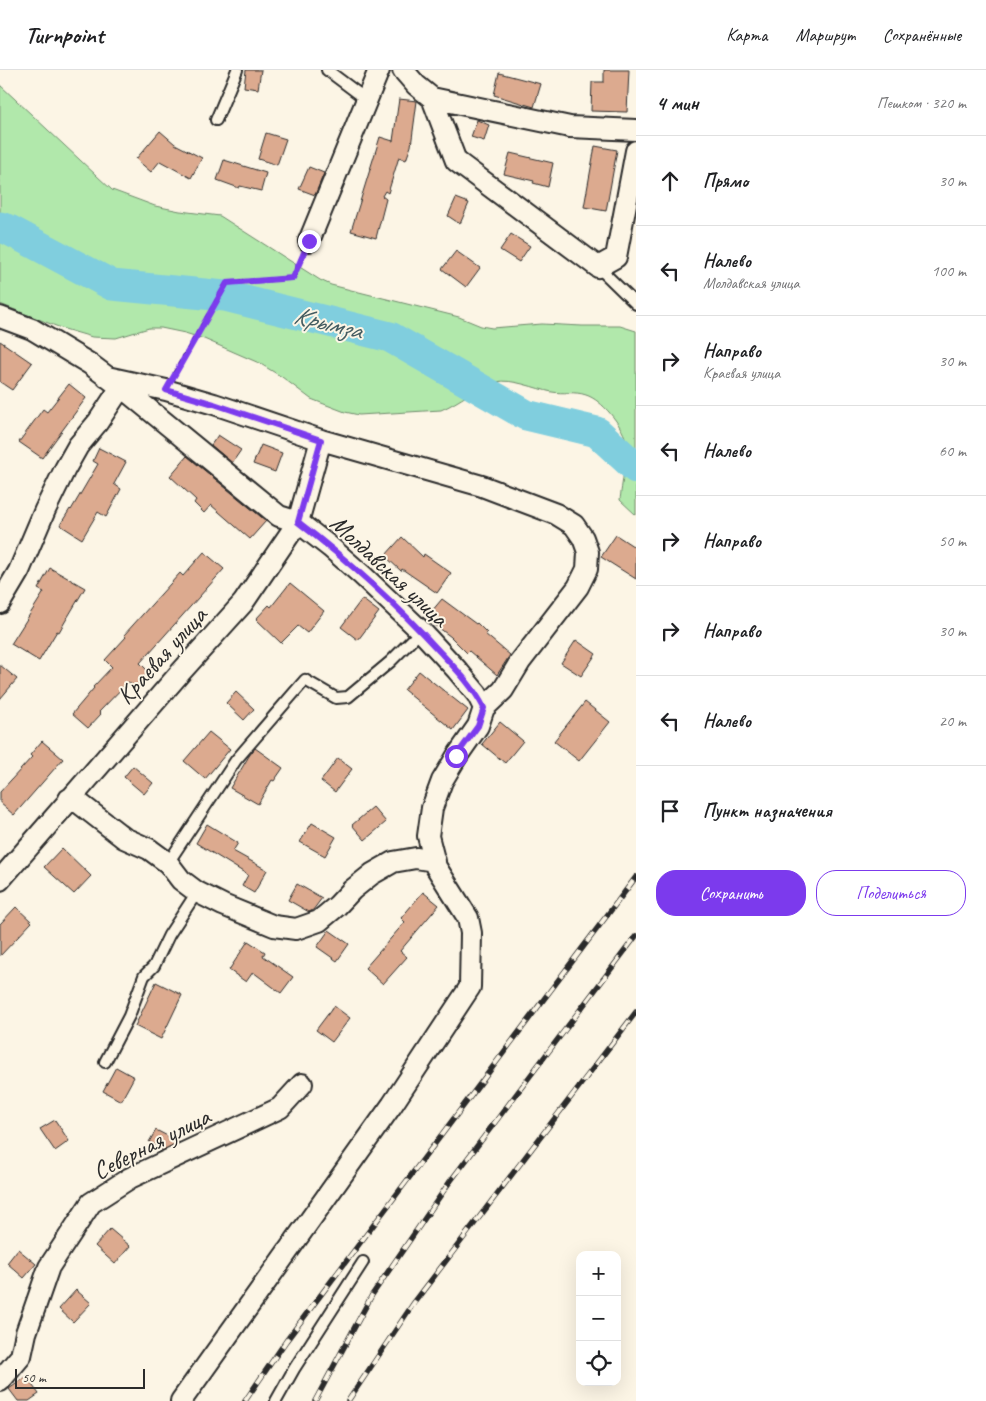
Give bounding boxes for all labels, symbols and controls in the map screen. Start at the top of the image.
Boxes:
text: Turnpoint [25,20,104,50]
text: Карта [726,24,767,46]
text: Маршрут [795,24,855,46]
text: Сохранённые [883,24,961,46]
text: 4 мин [656,90,699,116]
text: Пешком · 320 m [877,93,966,113]
icon: ahead [656,167,684,195]
text: Прямо [703,169,748,193]
text: 30 m [939,171,966,191]
route end [298,230,321,253]
text: Налево [703,249,751,273]
icon: left [656,257,684,285]
text: 100 m [932,261,966,281]
text: Молдавская улица [703,273,800,293]
water label: Крымза [291,298,368,347]
text: Направо [703,339,761,363]
icon: right [656,347,684,375]
text: 30 m [939,351,966,371]
text: Краевая улица [703,363,780,383]
icon: left [656,437,684,465]
text: Налево [703,439,751,463]
text: 60 m [939,441,966,461]
street label: Молдавская улица [323,508,457,635]
icon: right [656,527,684,555]
text: Направо [703,529,761,553]
text: 50 m [939,531,966,551]
street label: Краевая улица [110,599,215,711]
icon: right [656,617,684,645]
text: Направо [703,619,761,643]
text: 30 m [939,621,966,641]
icon: left [656,707,684,735]
text: Налево [703,709,751,733]
text: 20 m [939,711,966,731]
route start [445,745,468,768]
icon: arrive [656,797,684,825]
text: Пункт назначения [703,799,832,823]
button: Сохранить [656,870,806,916]
button: Поделиться [816,870,966,916]
street label: Северная улица [87,1100,217,1187]
map controls [576,1251,621,1386]
button: + [576,1251,621,1296]
button: − [576,1296,621,1341]
button: locate [576,1341,621,1386]
scale bar [15,1366,145,1389]
text: 50 m [22,1369,46,1386]

